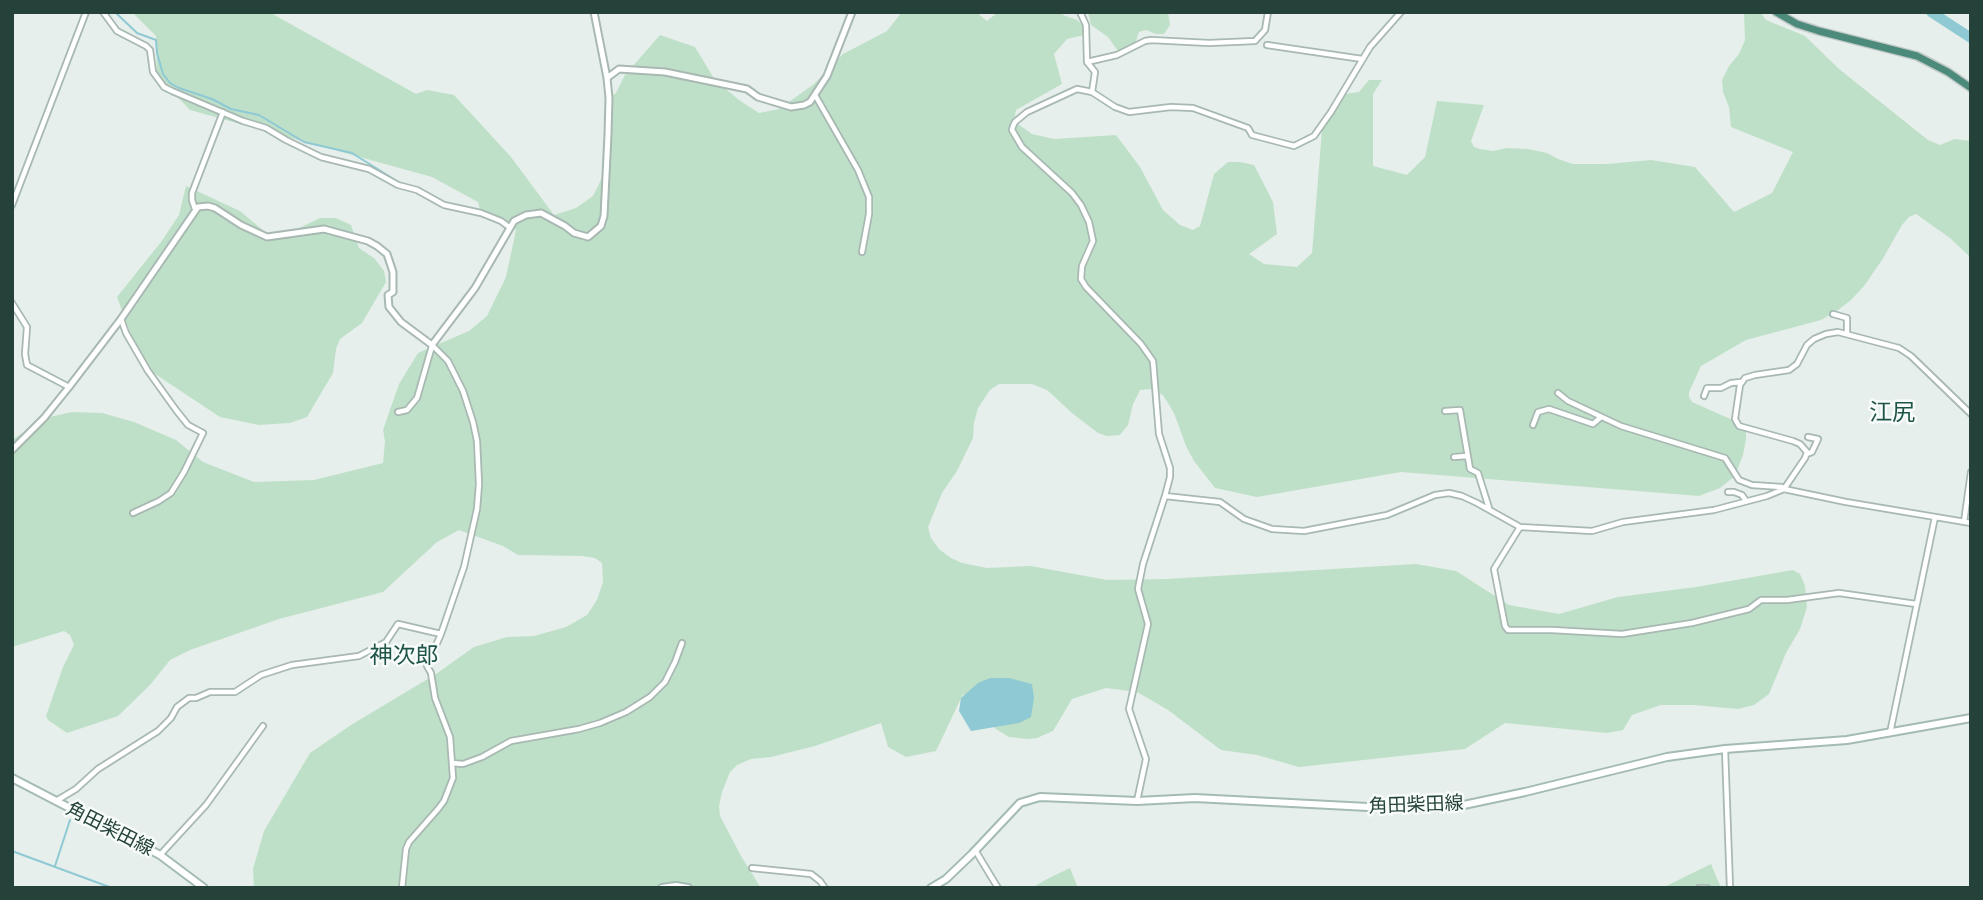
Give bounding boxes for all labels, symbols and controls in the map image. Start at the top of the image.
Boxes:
district label: 江尻 [1869,399,1915,427]
district label: 神次郎 [370,642,438,670]
street label: 角田柴田線 [1368,792,1464,818]
street label: 角田柴田線 [63,797,157,861]

